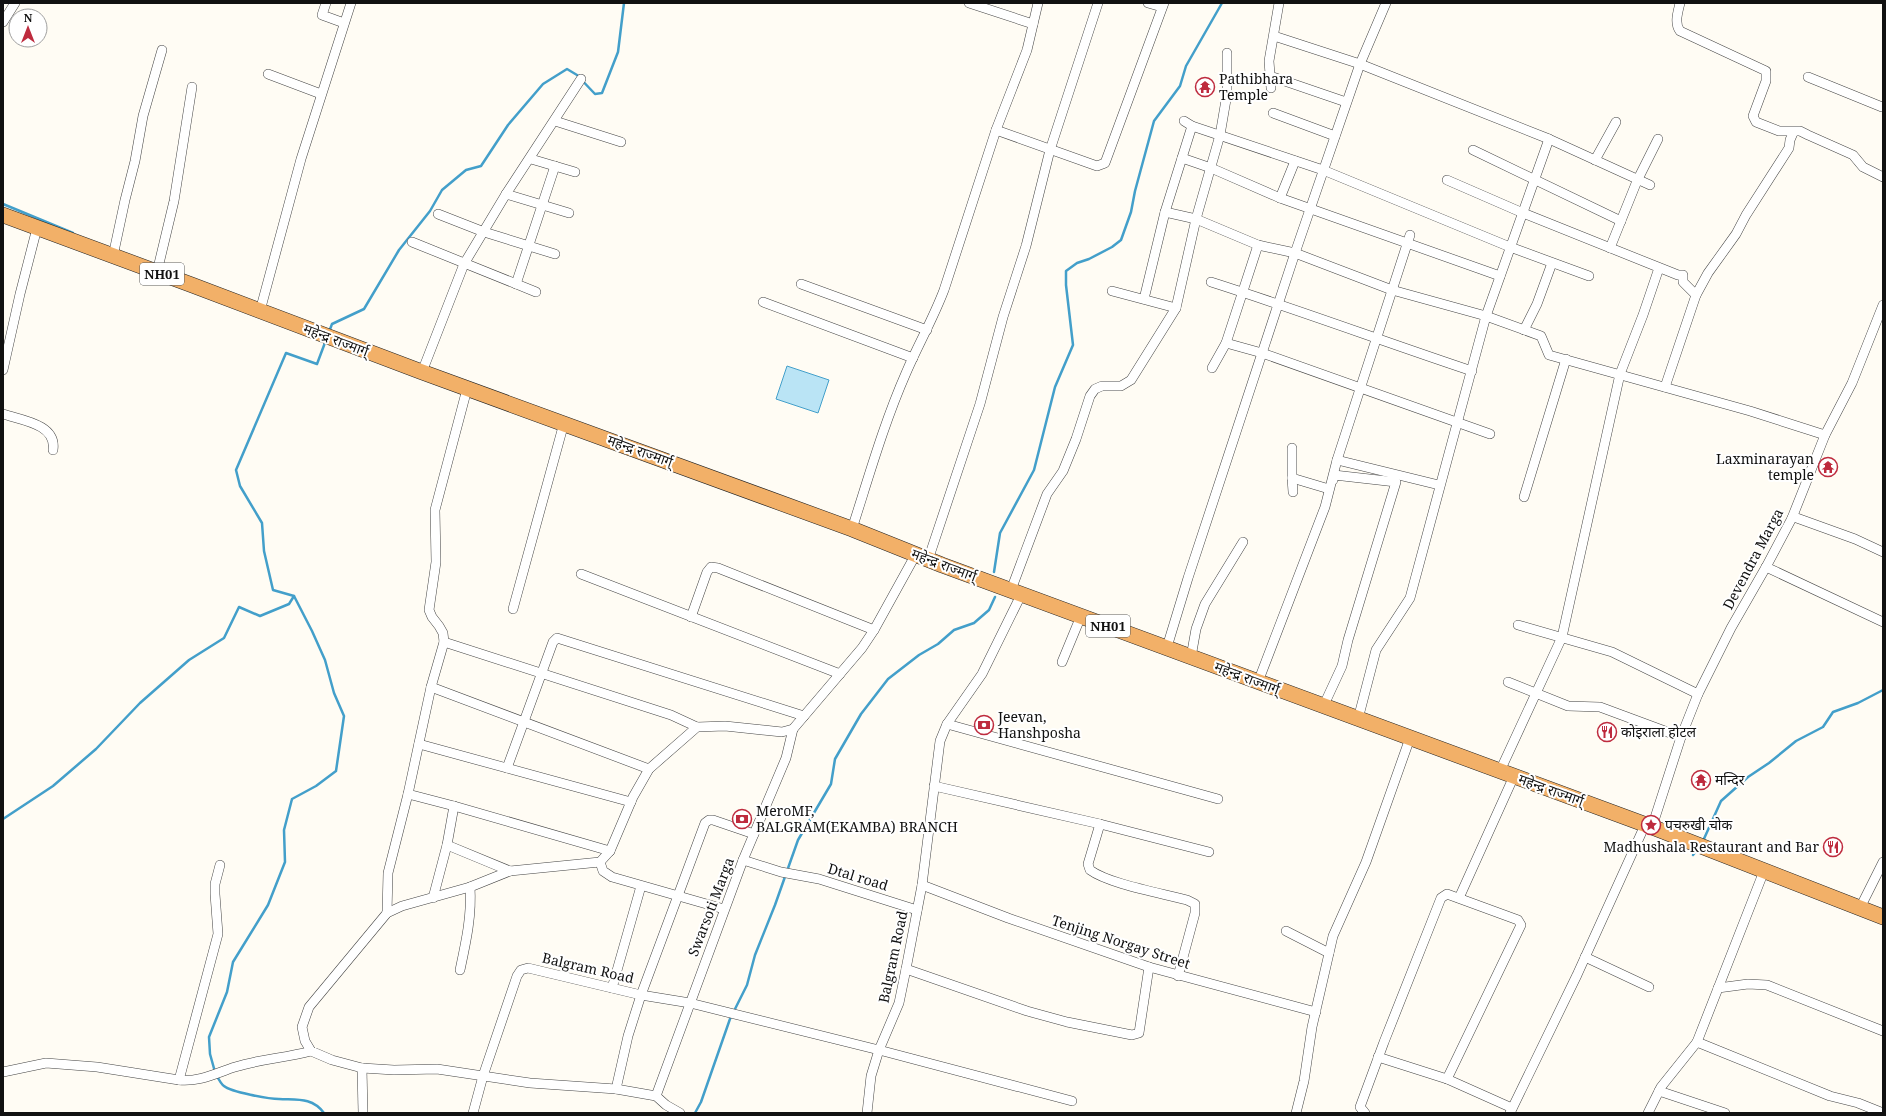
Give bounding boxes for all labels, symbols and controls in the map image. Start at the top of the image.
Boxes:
north arrow [8,8,48,48]
text: N [24,10,33,25]
place label: Pathibhara Temple [1219,69,1293,104]
temple icon: Pathibhara Temple [1194,76,1216,98]
road number: NH01 [140,263,184,285]
street label: महेन्द्र राज्मार्ग् [300,318,373,362]
street label: महेन्द्र राज्मार्ग् [604,430,677,473]
place label: Laxminarayan temple [1716,449,1814,484]
temple icon: Laxminarayan temple [1817,456,1839,478]
street label: Devendra Marga [1718,505,1787,613]
street label: महेन्द्र राज्मार्ग् [908,543,981,587]
road number: NH01 [1086,615,1130,637]
street label: महेन्द्र राज्मार्ग् [1211,656,1284,700]
place label: Jeevan, Hanshposha [997,707,1081,742]
bank icon: Jeevan, Hanshposha [973,714,995,736]
restaurant icon: कोइराला होटल [1596,721,1618,743]
place label: कोइराला होटल [1621,722,1696,741]
street label: महेन्द्र राज्मार्ग् [1515,769,1588,812]
temple icon: मन्दिर [1690,769,1712,791]
place label: मन्दिर [1715,770,1745,789]
place label: MeroMF, BALGRAM(EKAMBA) BRANCH [756,801,958,836]
bank icon: MeroMF, BALGRAM(EKAMBA) BRANCH [731,808,753,830]
place icon: पचरुखी चोक [1640,814,1662,836]
place label: पचरुखी चोक [1665,815,1732,834]
restaurant icon: Madhushala Restaurant and Bar [1822,836,1844,858]
place label: Madhushala Restaurant and Bar [1603,837,1819,856]
street label: Swarsoti Marga [683,855,738,959]
street label: Dtal road [826,858,891,895]
street label: Balgram Road [873,909,912,1005]
street label: Tenjing Norgay Street [1050,910,1193,973]
street label: Balgram Road [540,948,636,987]

